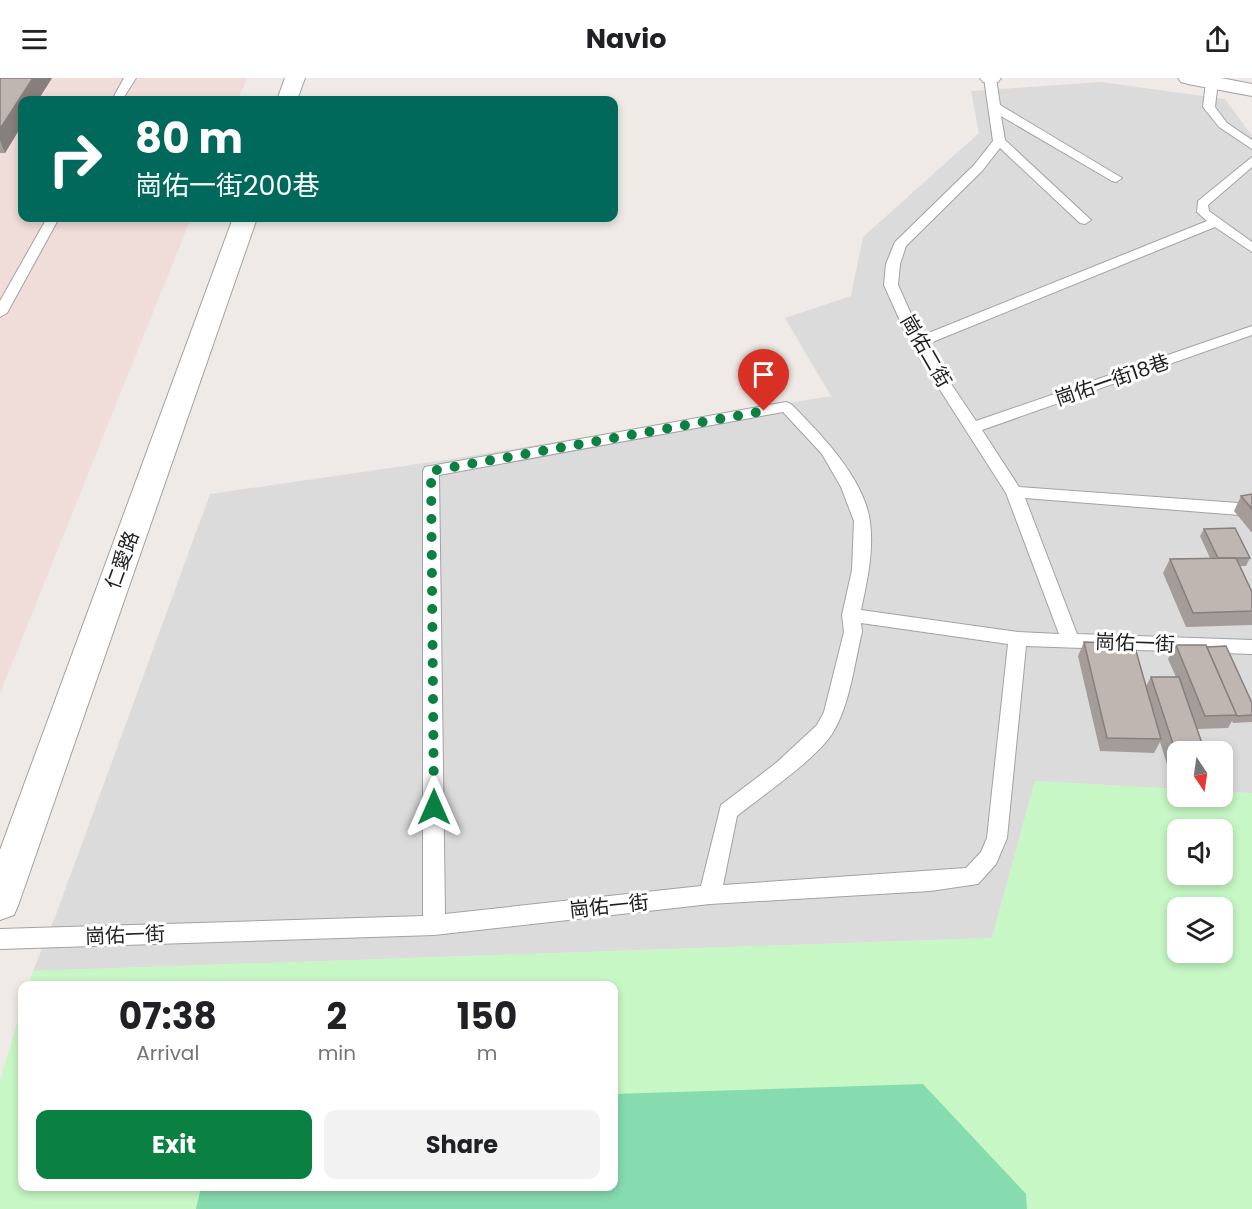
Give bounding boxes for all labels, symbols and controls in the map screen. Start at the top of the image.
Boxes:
text: Navio [586,20,666,57]
icon: menu [18,23,51,56]
icon: share [1201,23,1234,56]
text: 80 m [135,109,243,168]
icon: right [36,120,114,198]
text: 崗佑一街200巷 [135,167,319,204]
street label: 崗佑二街 [894,309,958,393]
street label: 崗佑一街18巷 [1051,347,1173,413]
pin [738,349,789,411]
icon: arrive [747,358,780,391]
street label: 仁愛路 [99,527,145,593]
street label: 崗佑一街 [1095,628,1175,658]
north arrow [1167,741,1233,807]
map controls [1167,741,1233,963]
position arrow [402,775,466,839]
button: sound [1167,819,1233,885]
street label: 崗佑一街 [568,888,650,924]
button: layers [1167,897,1233,963]
street label: 崗佑一街 [85,920,165,950]
text: 07:38 [119,991,217,1042]
text: 2 [327,991,347,1042]
text: 150 [457,991,517,1042]
text: Arrival [136,1039,199,1067]
text: min [318,1039,356,1067]
text: m [477,1039,497,1067]
button: Exit [36,1110,312,1179]
button: Share [324,1110,600,1179]

